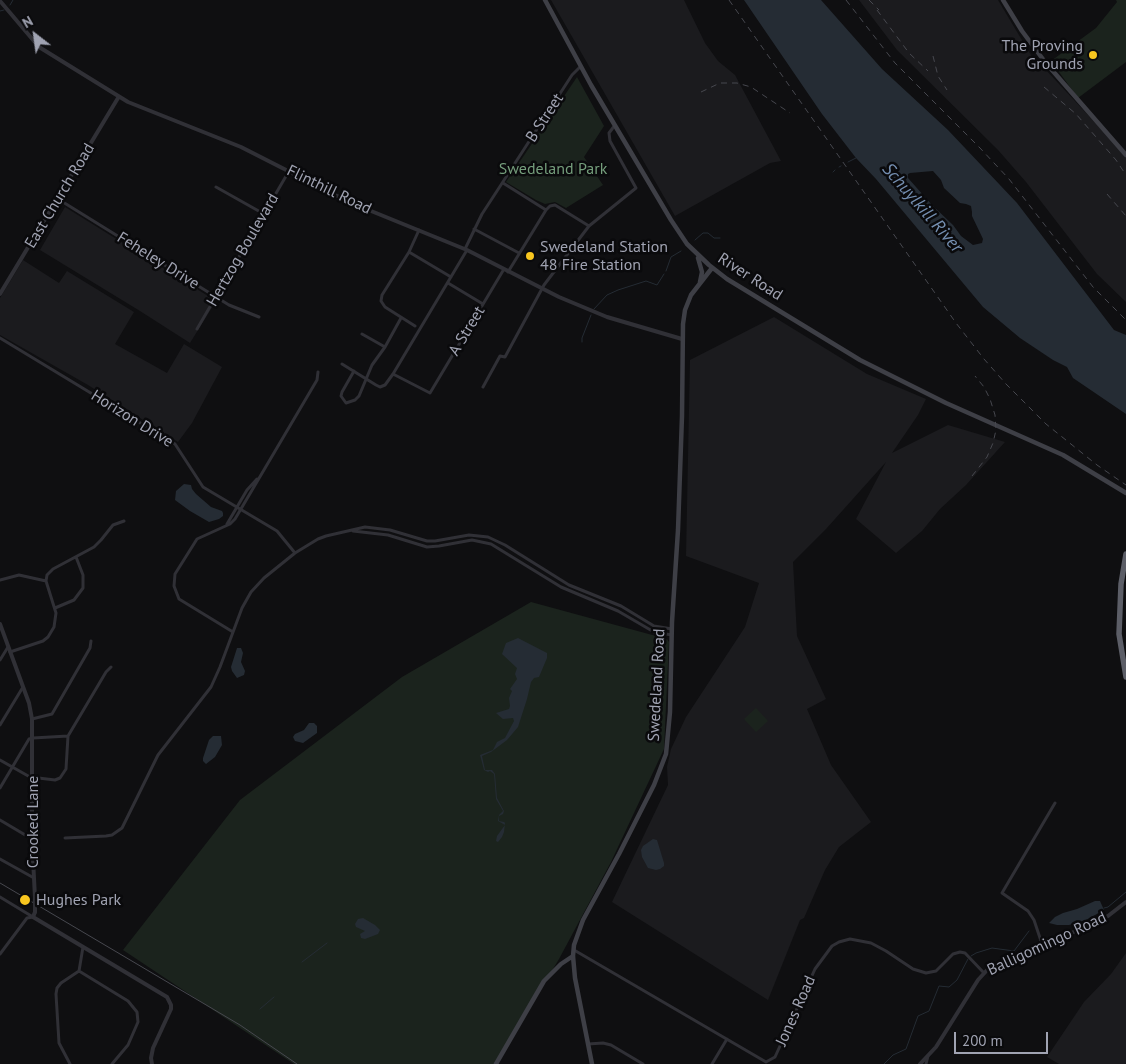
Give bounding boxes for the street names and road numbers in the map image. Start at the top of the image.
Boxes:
street label: B Street [522,90,568,146]
street label: East Church Road [21,140,99,252]
street label: Flinthill Road [283,161,375,219]
street label: Hertzog Boulevard [203,190,283,310]
street label: Feheley Drive [113,228,203,294]
street label: River Road [714,249,786,305]
street label: A Street [445,303,489,359]
street label: Horizon Drive [87,386,177,452]
street label: Swedeland Road [644,628,670,742]
street label: Crooked Lane [23,776,43,868]
street label: Balligomingo Road [984,908,1110,980]
street label: Jones Road [772,973,820,1049]

